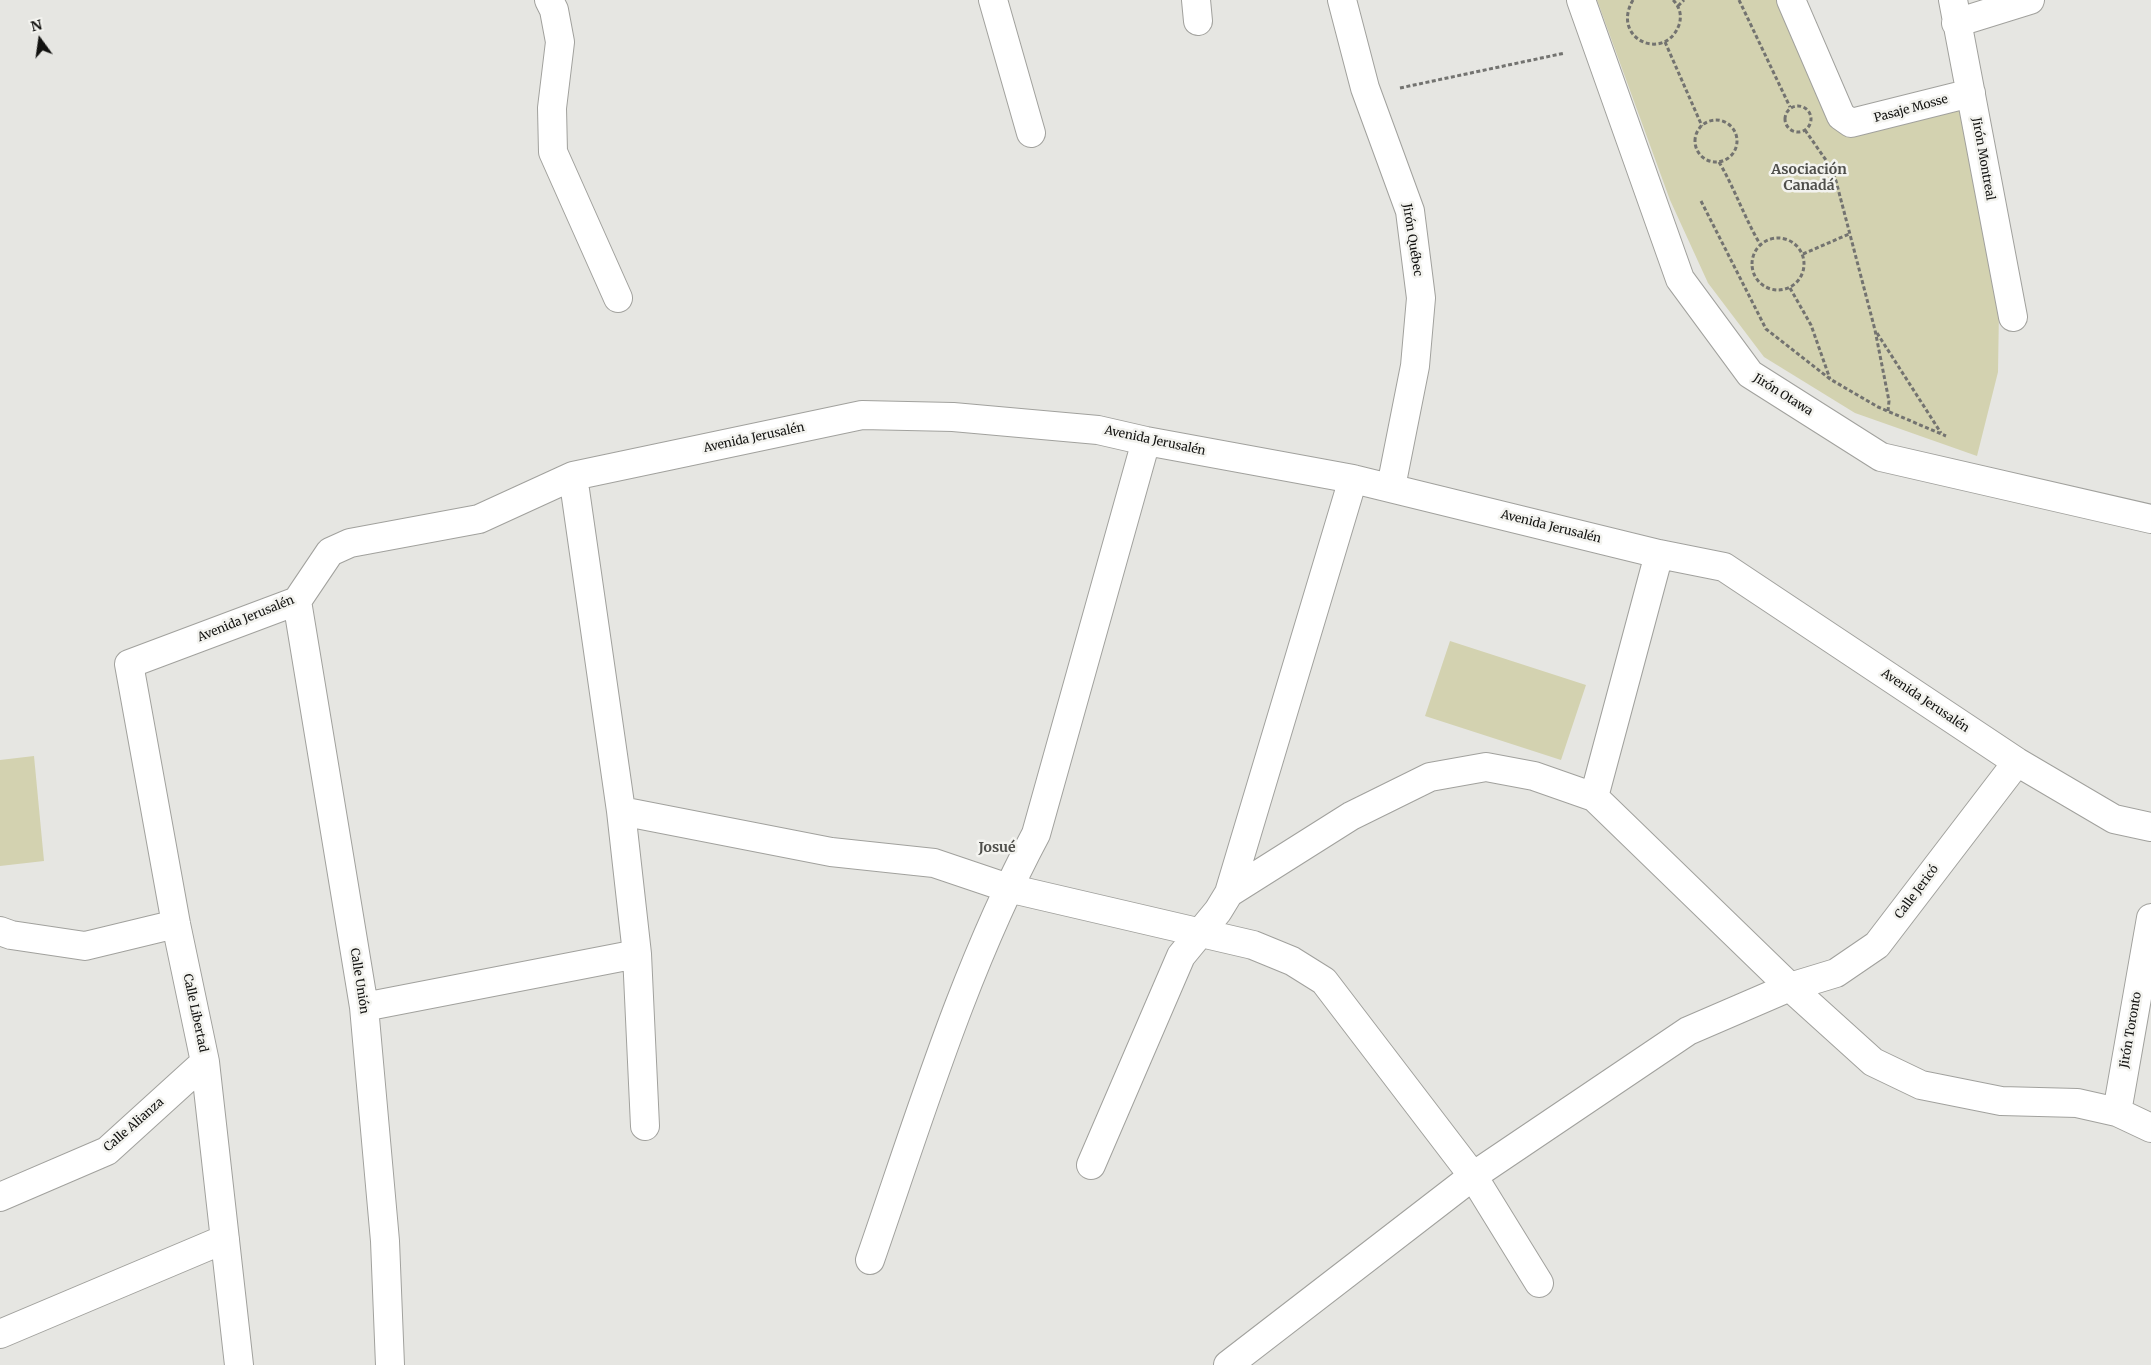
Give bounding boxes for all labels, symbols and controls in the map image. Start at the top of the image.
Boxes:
north arrow [15,15,65,65]
text: N [29,15,44,36]
street label: Pasaje Mosse [1872,92,1950,126]
street label: Jirón Montreal [1969,116,1997,202]
district label: Asociación Canadá [1771,162,1847,194]
street label: Jirón Québec [1399,203,1425,277]
street label: Jirón Otawa [1751,371,1815,419]
street label: Avenida Jerusalén [702,420,806,456]
street label: Avenida Jerusalén [1103,423,1207,459]
street label: Avenida Jerusalén [1499,508,1603,546]
street label: Avenida Jerusalén [196,593,296,645]
street label: Avenida Jerusalén [1878,666,1972,736]
district label: Josué [978,840,1016,856]
street label: Calle Jericó [1892,862,1942,922]
street label: Calle Unión [347,947,371,1015]
street label: Calle Libertad [180,973,210,1053]
street label: Jirón Toronto [2117,991,2145,1069]
street label: Calle Alianza [101,1095,167,1155]

